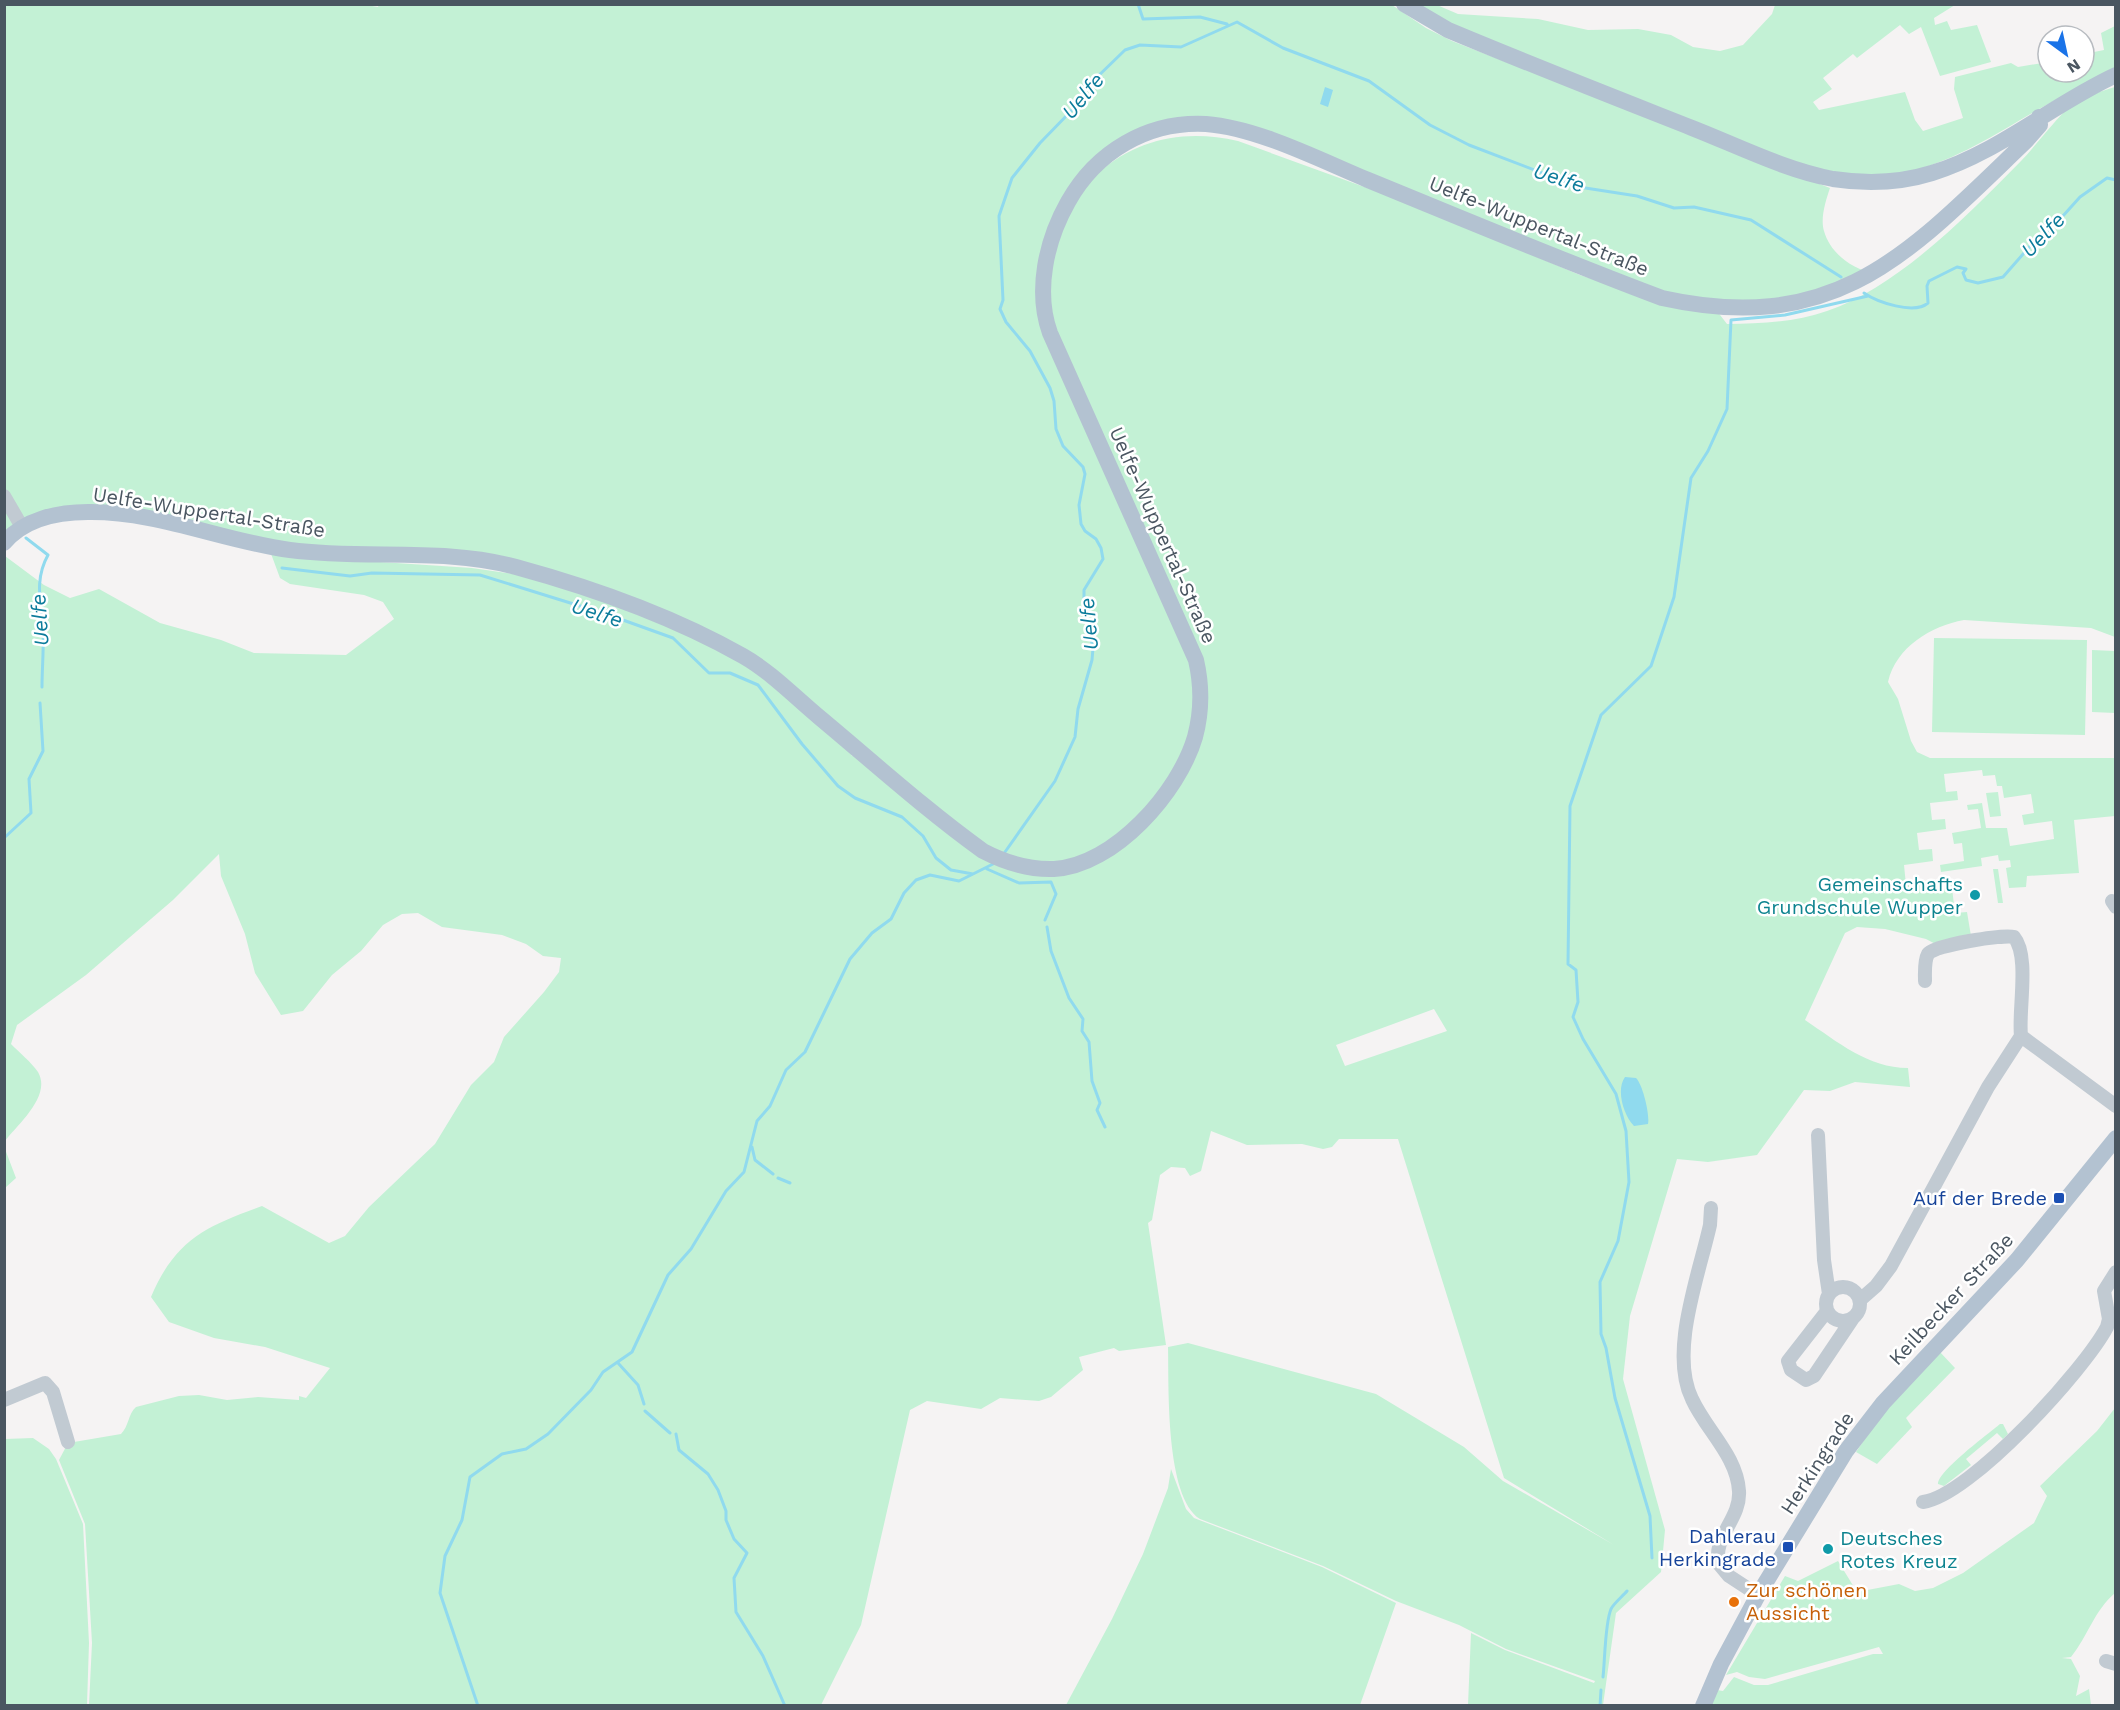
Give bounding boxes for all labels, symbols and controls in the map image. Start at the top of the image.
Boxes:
north arrow [2036,24,2096,84]
text: N [2064,55,2084,77]
water label: Uelfe [1056,67,1109,124]
water label: Uelfe [1530,157,1588,198]
street label: Uelfe-Wuppertal-Straße [1426,171,1652,281]
water label: Uelfe [2015,207,2070,262]
street label: Uelfe-Wuppertal-Straße [1104,423,1222,647]
street label: Uelfe-Wuppertal-Straße [91,482,327,542]
water label: Uelfe [568,592,626,633]
water label: Uelfe [25,593,54,647]
water label: Uelfe [1074,597,1103,651]
place label: Gemeinschafts Grundschule Wupper [1757,872,1963,919]
marker: Gemeinschafts Grundschule Wupper [1968,888,1982,902]
place label: Auf der Brede [1913,1186,2047,1210]
marker: Auf der Brede [2052,1191,2066,1205]
street label: Keilbecker Straße [1884,1228,2018,1370]
street label: Herkingrade [1775,1407,1859,1519]
place label: Dahlerau Herkingrade [1659,1524,1776,1571]
place label: Deutsches Rotes Kreuz [1840,1526,1958,1573]
marker: Dahlerau Herkingrade [1781,1540,1795,1554]
marker: Deutsches Rotes Kreuz [1821,1542,1835,1556]
place label: Zur schönen Aussicht [1746,1578,1868,1625]
marker: Zur schönen Aussicht [1727,1595,1741,1609]

